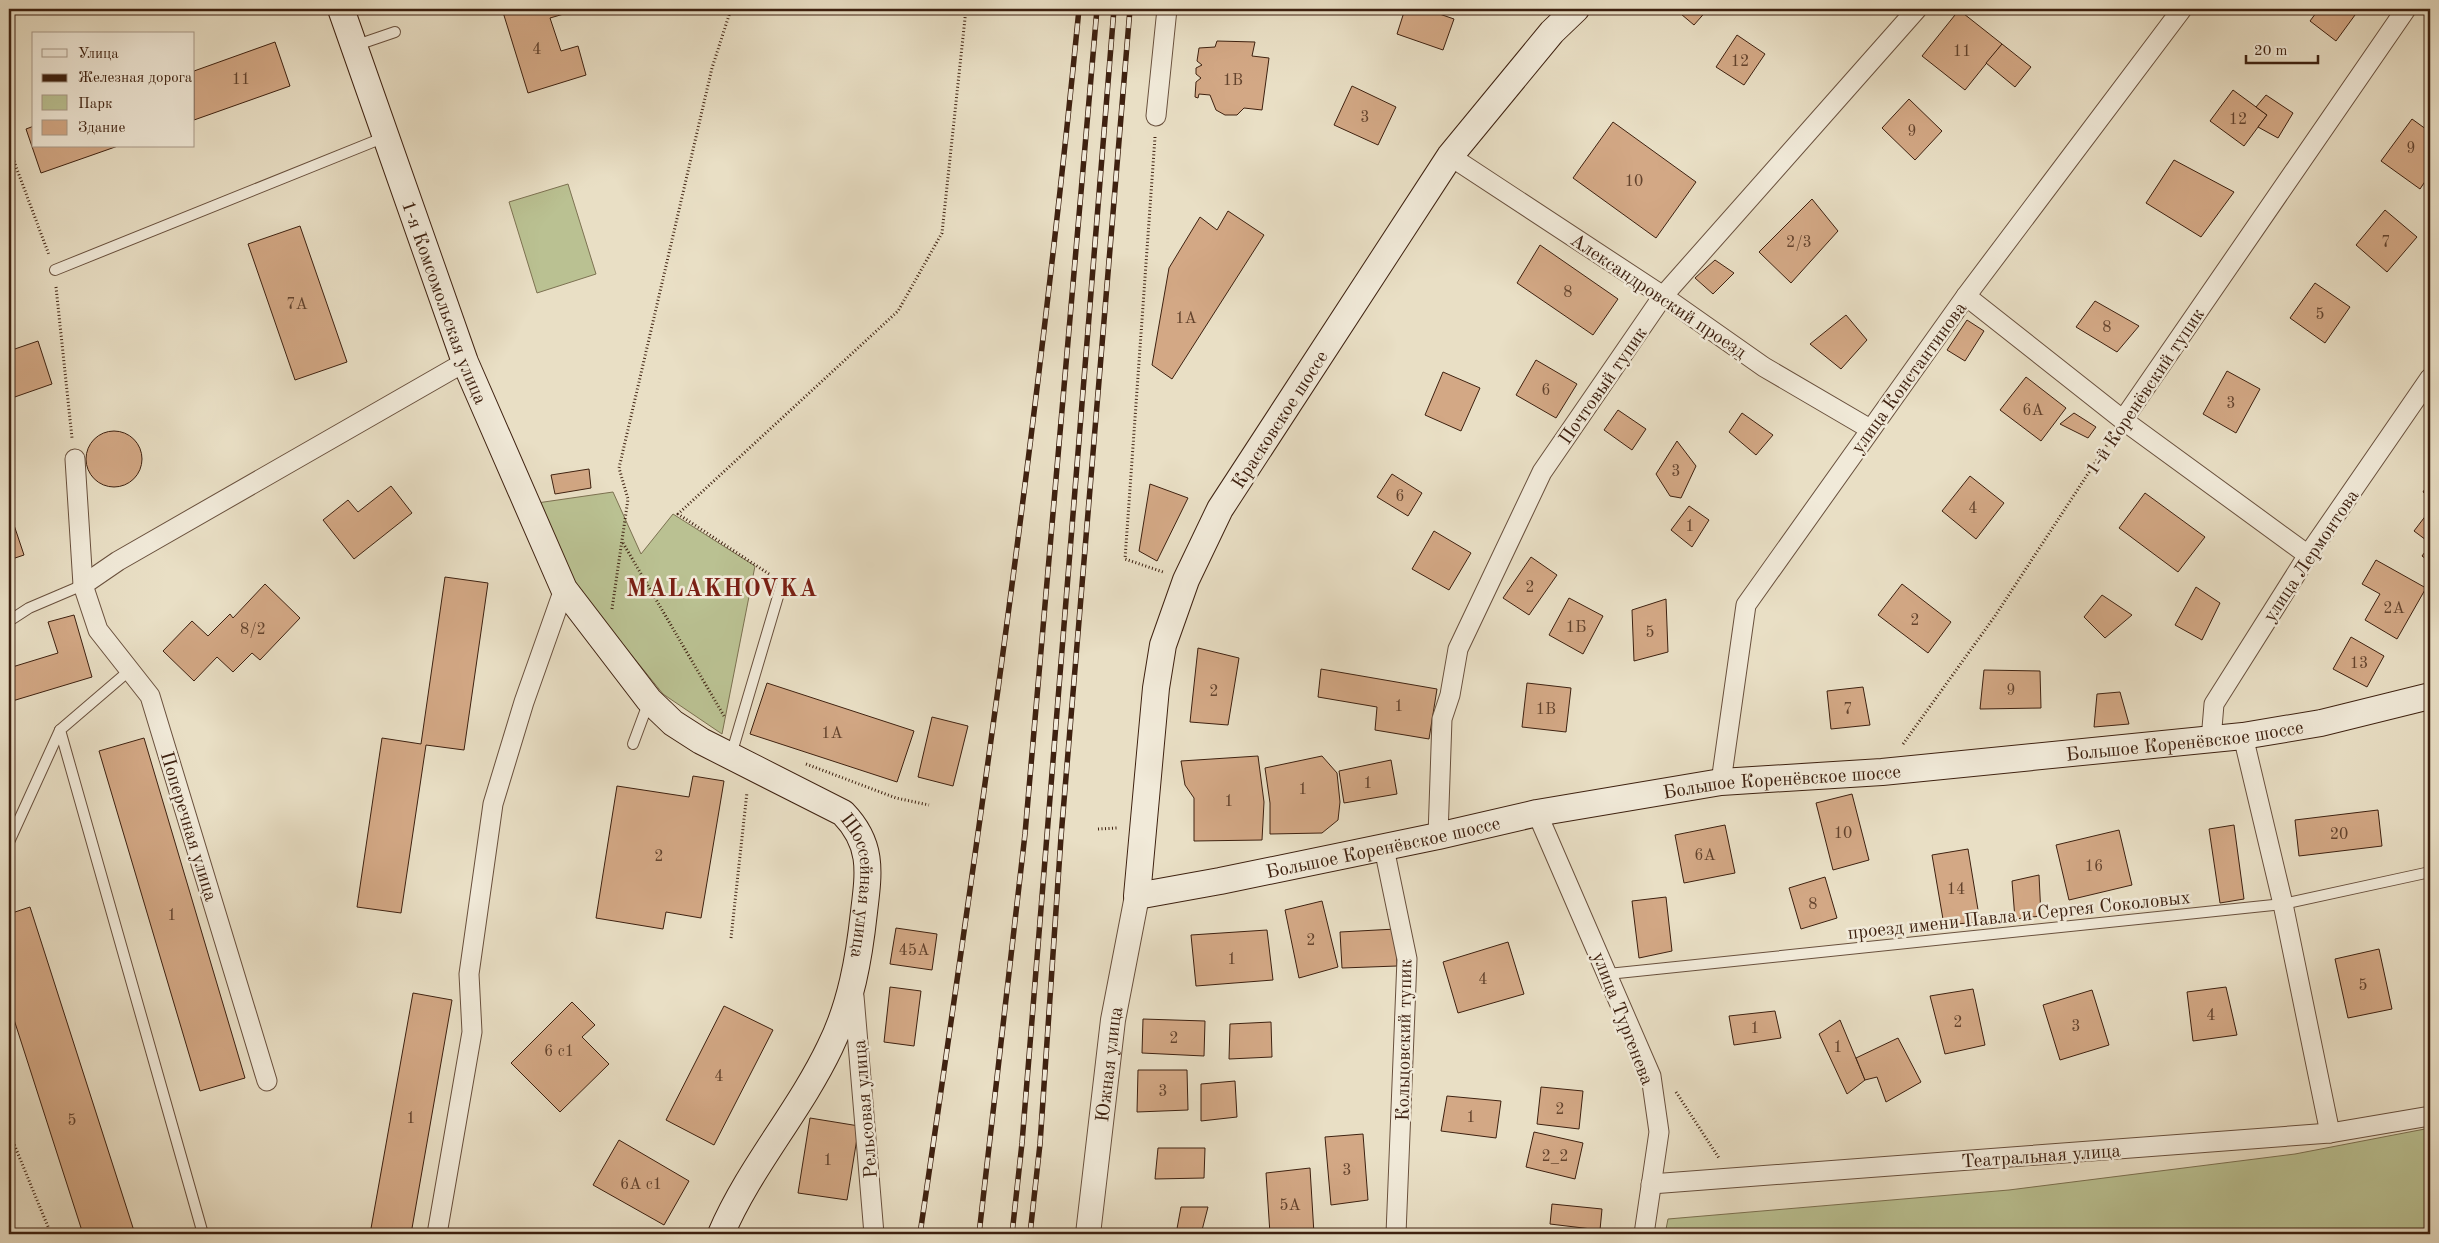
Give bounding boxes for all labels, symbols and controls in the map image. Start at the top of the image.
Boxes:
legend [32,32,195,148]
scale bar [2246,32,2319,64]
house number: 4 [532,42,542,58]
house number: 11 [1953,44,1971,60]
text: 20 m [2254,44,2288,59]
text: Улица [78,47,119,62]
house number: 12 [1731,54,1749,70]
text: Железная дорога [78,71,193,86]
house number: 11 [232,72,250,88]
house number: 1В [1223,73,1243,89]
text: Парк [78,97,113,112]
house number: 3 [1360,110,1370,126]
house number: 12 [2229,112,2247,128]
text: Здание [78,121,125,136]
house number: 9 [1907,124,1917,140]
house number: 9 [2406,141,2416,157]
house number: 10 [1625,174,1643,190]
street label: 1-я Комсомольская улица [397,199,489,408]
street label: Александровский проезд [1566,231,1750,363]
house number: 2/3 [1786,235,1812,251]
house number: 7 [2381,235,2391,251]
house number: 8 [1563,285,1573,301]
house number: 7А [286,297,308,313]
street label: улица Константинова [1849,299,1972,458]
street label: 1-й Коренёвский тупик [2083,305,2209,479]
house number: 5 [2315,307,2325,323]
house number: 1А [1175,311,1197,327]
house number: 8 [2102,320,2112,336]
street label: Почтовый тупик [1556,324,1652,449]
street label: Красковское шоссе [1230,348,1333,493]
house number: 6 [1541,383,1551,399]
house number: 3 [2226,396,2236,412]
house number: 6А [2022,403,2044,419]
house number: 3 [1671,464,1681,480]
street label: улица Лермонтова [2261,486,2364,626]
house number: 6 [1395,489,1405,505]
house number: 4 [1968,501,1978,517]
house number: 1 [1685,519,1695,535]
district label: MALAKHOVKA [626,578,818,602]
house number: 2 [1525,580,1535,596]
house number: 2А [2383,601,2405,617]
house number: 2 [1910,613,1920,629]
house number: 1Б [1566,620,1586,636]
house number: 8/2 [240,622,266,638]
house number: 5 [1645,625,1655,641]
house number: 13 [2350,656,2368,672]
house number: 9 [2006,683,2016,699]
house number: 2 [1209,684,1219,700]
house number: 1 [1394,699,1404,715]
house number: 1В [1536,702,1556,718]
house number: 7 [1843,702,1853,718]
street label: Большое Коренёвское шоссе [2065,719,2305,766]
house number: 1А [821,726,843,742]
street label: Поперечная улица [156,750,220,904]
street label: Большое Коренёвское шоссе [1662,763,1902,804]
house number: 1 [1363,776,1373,792]
house number: 1 [1298,782,1308,798]
house number: 1 [1224,794,1234,810]
street label: Шоссейная улица [836,811,875,960]
street label: Большое Коренёвское шоссе [1264,815,1502,883]
house number: 10 [1834,826,1852,842]
house number: 20 [2330,827,2348,843]
house number: 6А [1694,848,1716,864]
house number: 2 [654,849,664,865]
house number: 16 [2085,859,2103,875]
house number: 14 [1947,882,1965,898]
street label: проезд имени Павла и Сергея Соколовых [1847,889,2192,944]
house number: 8 [1808,897,1818,913]
house number: 1 [167,908,177,924]
house number: 2 [1306,933,1316,949]
house number: 45А [899,943,929,959]
street label: улица Тургенева [1588,950,1656,1089]
house number: 1 [1227,952,1237,968]
street label: Кольцовский тупик [1395,958,1416,1121]
house number: 4 [1478,972,1488,988]
house number: 5 [2358,978,2368,994]
street label: Южная улица [1094,1005,1128,1123]
house number: 4 [2206,1008,2216,1024]
house number: 2 [1953,1015,1963,1031]
house number: 3 [2071,1019,2081,1035]
house number: 1 [1750,1021,1760,1037]
house number: 2 [1169,1031,1179,1047]
street label: Рельсовая улица [851,1038,882,1179]
house number: 1 [1833,1040,1843,1056]
house number: 6 с1 [544,1044,574,1060]
house number: 4 [714,1069,724,1085]
house number: 3 [1158,1084,1168,1100]
house number: 2 [1555,1102,1565,1118]
house number: 1 [1466,1110,1476,1126]
house number: 1 [406,1111,416,1127]
house number: 5 [67,1113,77,1129]
street label: Театральная улица [1961,1142,2122,1173]
house number: 2_2 [1542,1149,1568,1165]
house number: 1 [823,1153,833,1169]
house number: 3 [1342,1163,1352,1179]
house number: 6А с1 [620,1177,662,1193]
house number: 5А [1279,1198,1301,1214]

